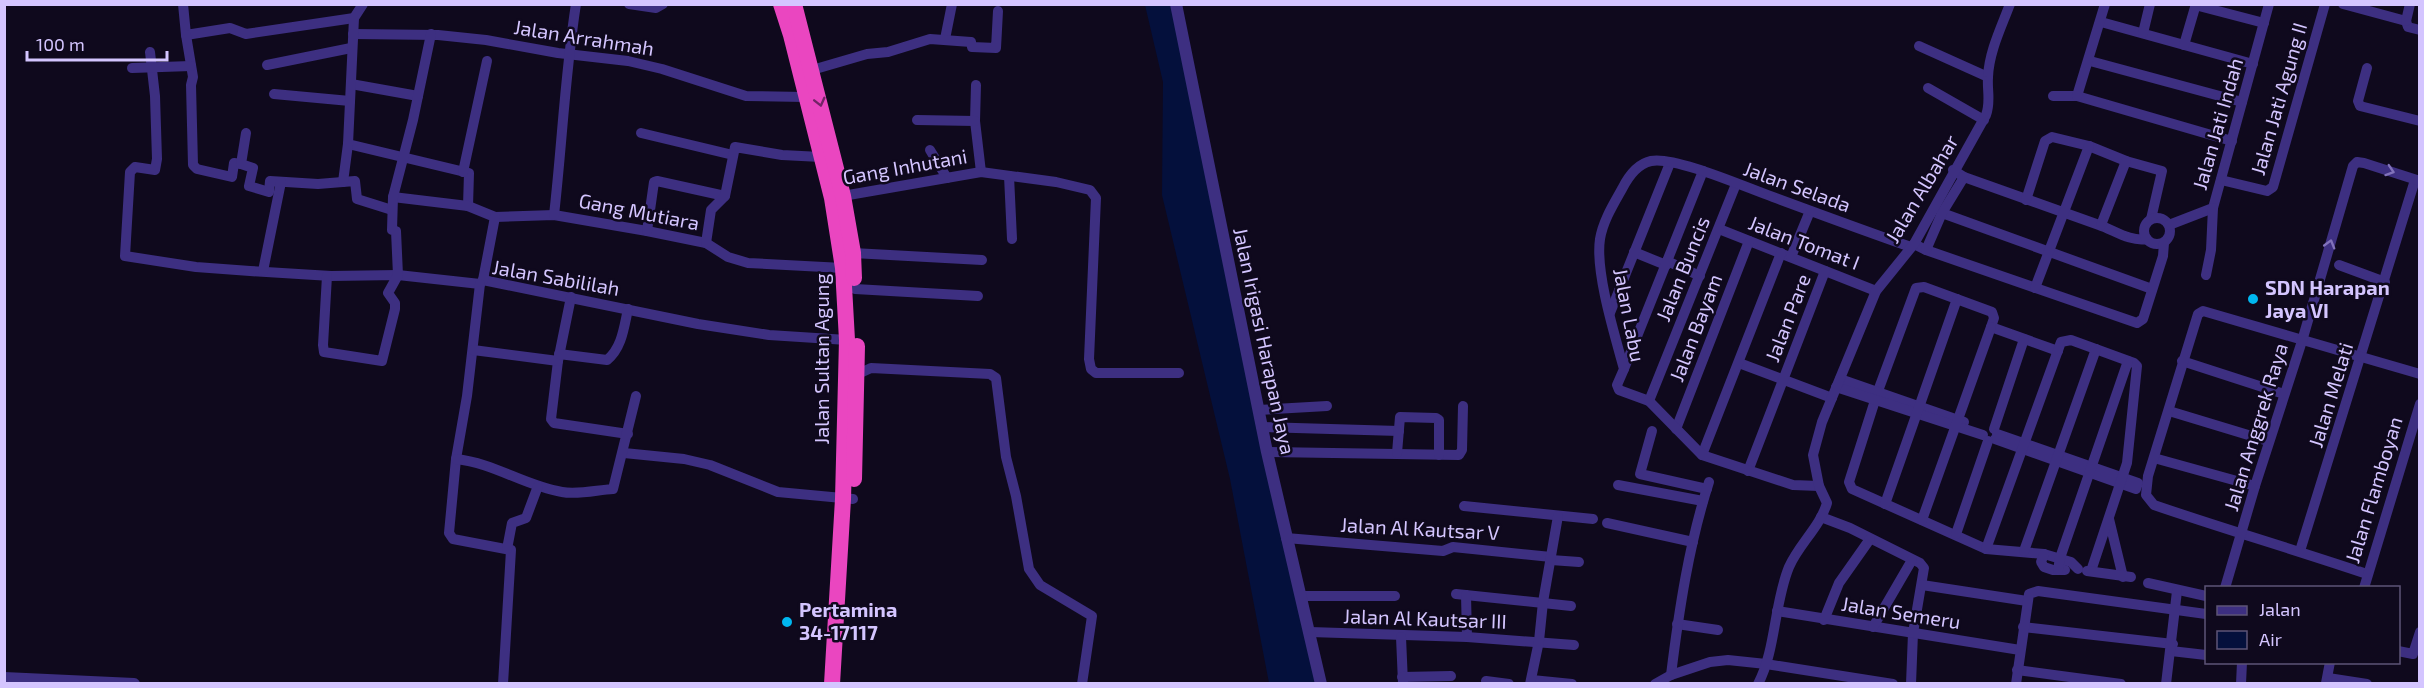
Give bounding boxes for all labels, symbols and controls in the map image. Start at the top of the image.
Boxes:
street label: Jalan Arrahmah [512,14,656,60]
street label: Jalan Jati Agung II [2245,20,2311,178]
scale bar [27,24,166,62]
text: 100 m [36,33,85,55]
street label: Jalan Jati Indah [2187,55,2247,192]
one-way arrow [812,96,825,106]
street label: Jalan Albahar [1880,130,1963,247]
street label: Gang Inhutani [841,143,969,189]
street label: Jalan Selada [1741,156,1854,217]
one-way arrow [2384,164,2395,177]
street label: Gang Mutiara [577,188,701,234]
street label: Jalan Tomat I [1745,210,1863,274]
street label: Jalan Buncis [1650,213,1714,325]
street label: Jalan Irigasi Harapan Jaya [1229,225,1301,456]
one-way arrow [2323,239,2335,250]
street label: Jalan Sabililah [491,254,622,300]
street label: Jalan Labu [1609,266,1651,364]
street label: Jalan Pare [1759,270,1815,365]
street label: Jalan Bayam [1664,271,1727,385]
street label: Jalan Sultan Agung [809,273,833,445]
place label: SDN Harapan Jaya VI [2265,275,2390,323]
marker: SDN Harapan Jaya VI [2246,292,2260,306]
street label: Jalan Melati [2303,339,2357,450]
street label: Jalan Anggrek Raya [2218,340,2292,514]
street label: Jalan Flamboyan [2339,414,2407,566]
street label: Jalan Al Kautsar V [1340,512,1500,544]
legend [2205,586,2400,664]
street label: Jalan Semeru [1840,591,1963,633]
place label: Pertamina 34-17117 [799,597,897,644]
text: Jalan [2259,598,2301,620]
street label: Jalan Al Kautsar III [1343,603,1507,633]
marker: Pertamina 34-17117 [780,615,794,629]
text: Air [2259,628,2282,650]

